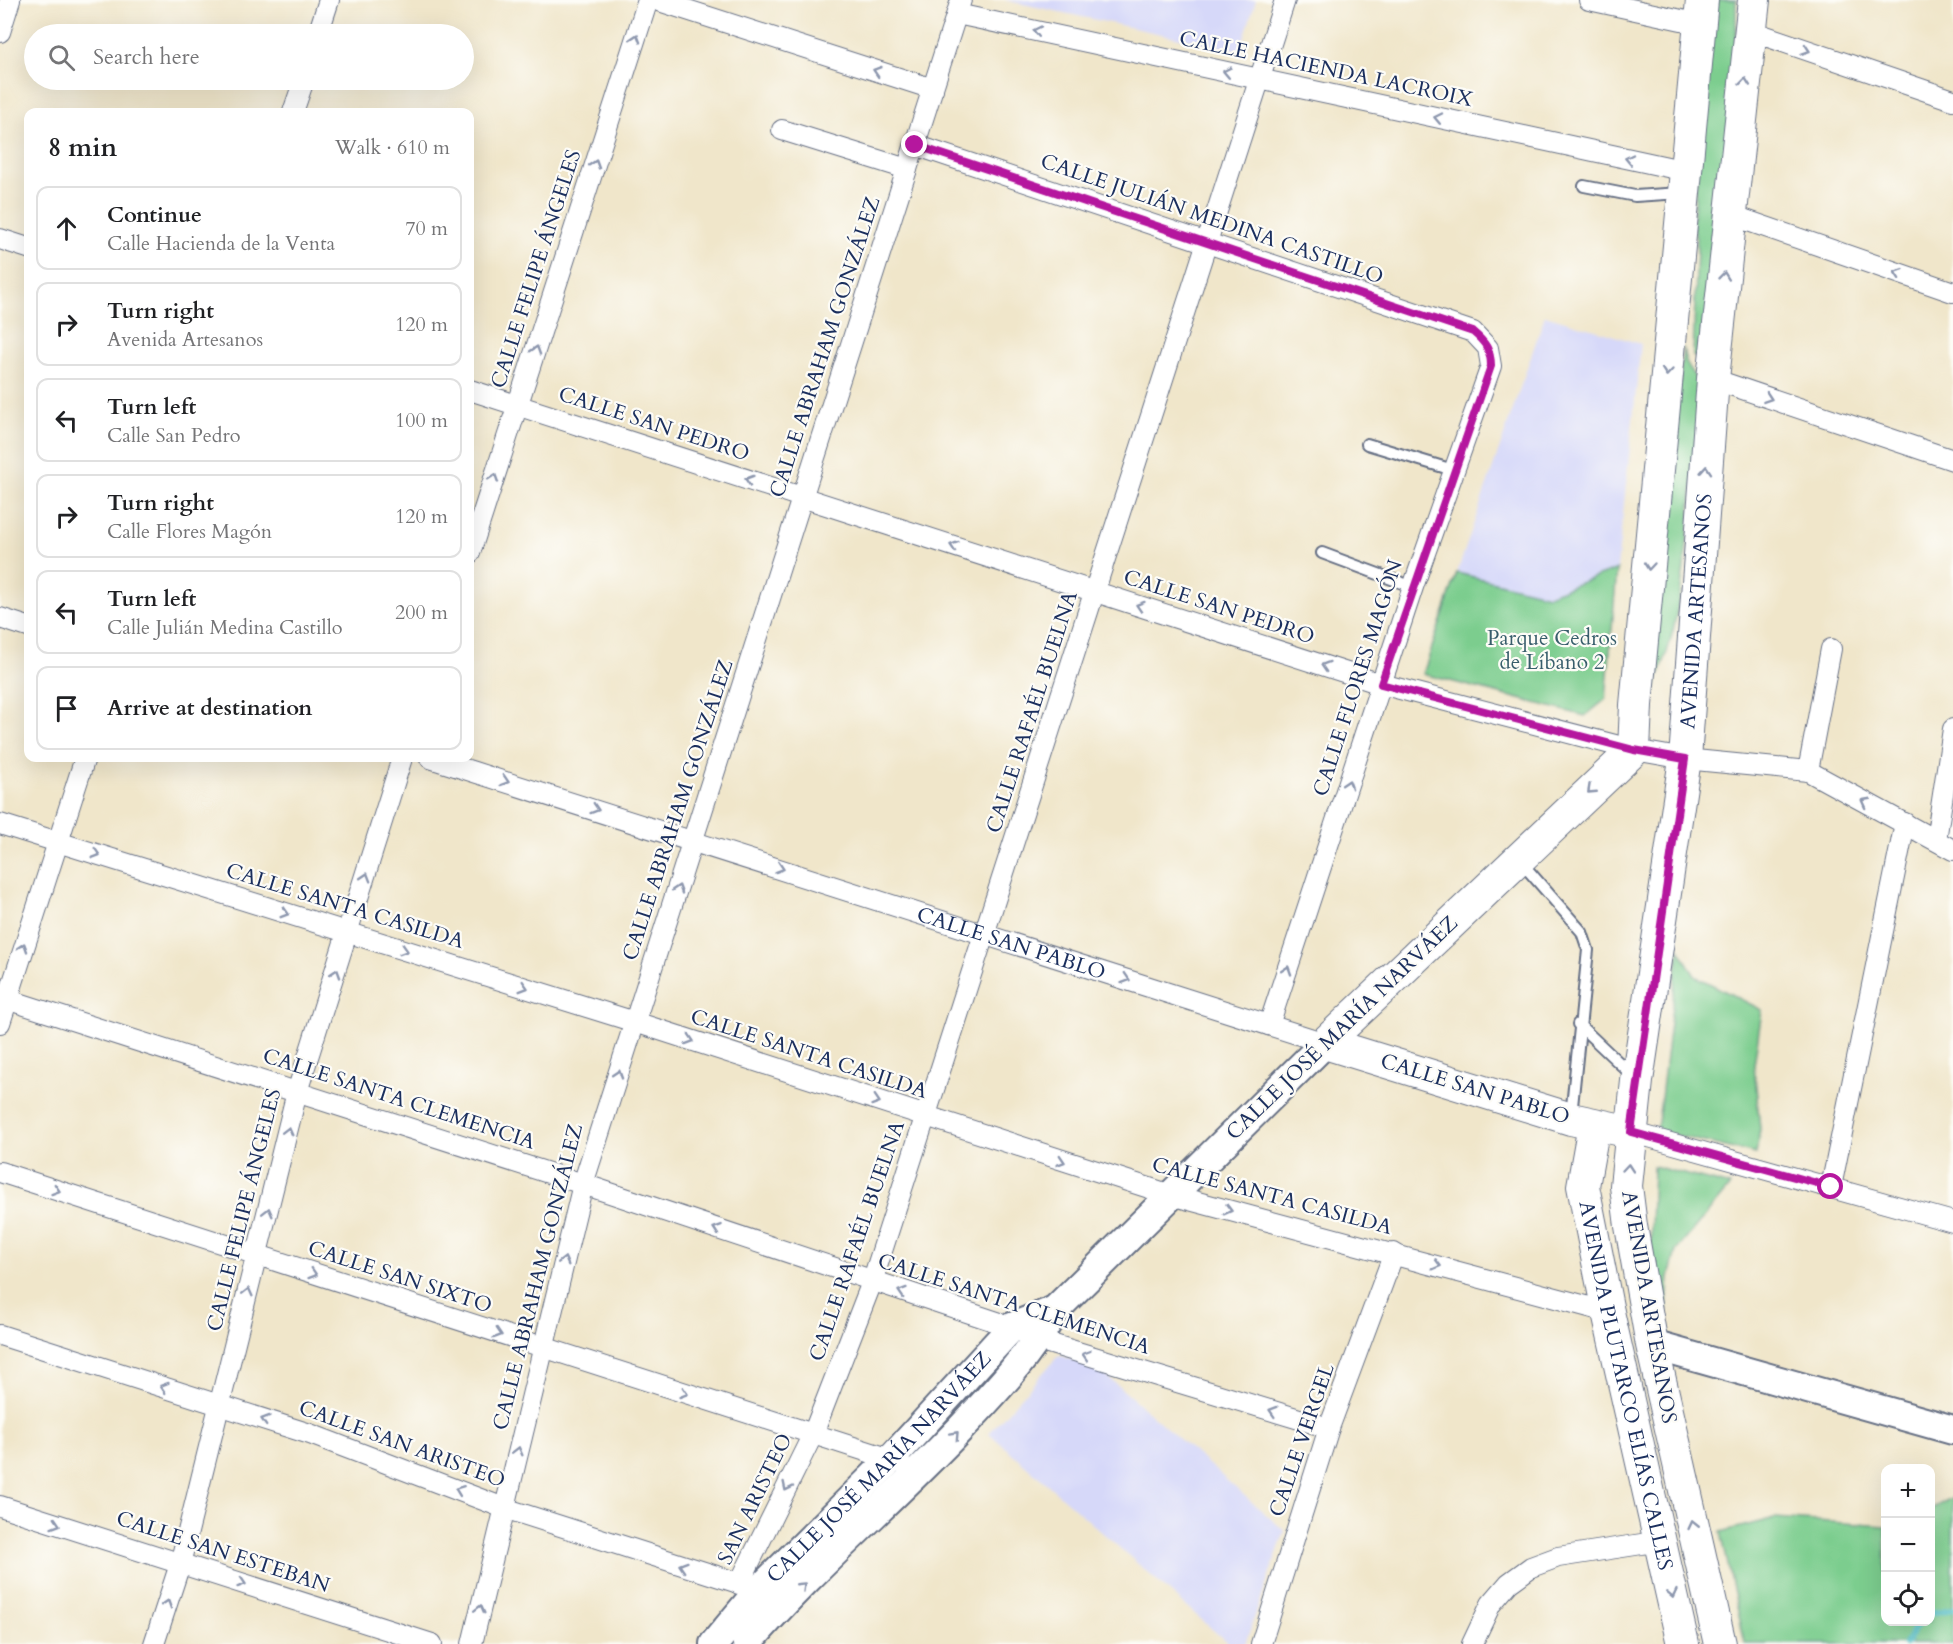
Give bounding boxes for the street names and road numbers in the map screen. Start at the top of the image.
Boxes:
street label: CALLE HACIENDA LACROIX [1177,24,1476,114]
street label: CALLE FELIPE ÁNGELES [484,146,588,392]
street label: CALLE JULIÁN MEDINA CASTILLO [1037,147,1387,291]
street label: CALLE ABRAHAM GONZÁLEZ [763,193,887,501]
street label: CALLE SAN PEDRO [555,379,753,469]
street label: AVENIDA ARTESANOS [1673,493,1719,730]
street label: CALLE FLORES MAGÓN [1305,556,1410,800]
street label: CALLE SAN PEDRO [1120,562,1318,652]
street label: CALLE RAFAÉL BUELNA [979,587,1085,837]
street label: CALLE ABRAHAM GONZÁLEZ [616,656,740,964]
street label: CALLE SANTA CASILDA [222,856,468,956]
street label: CALLE SAN PABLO [913,899,1109,987]
street label: CALLE JOSÉ MARÍA NARVÁEZ [1220,909,1464,1147]
street label: CALLE SANTA CASILDA [687,1002,931,1106]
street label: CALLE SANTA CLEMENCIA [259,1041,539,1157]
street label: CALLE SAN PABLO [1377,1046,1573,1132]
street label: CALLE FELIPE ÁNGELES [200,1085,288,1335]
street label: CALLE RAFAÉL BUELNA [802,1117,912,1365]
street label: CALLE ABRAHAM GONZÁLEZ [486,1121,590,1433]
street label: CALLE SANTA CASILDA [1149,1150,1395,1242]
street label: AVENIDA ARTESANOS [1614,1188,1684,1426]
street label: AVENIDA PLUTARCO ELÍAS CALLES [1572,1198,1680,1573]
street label: CALLE SAN SIXTO [304,1234,496,1320]
street label: CALLE SANTA CLEMENCIA [874,1246,1154,1362]
street label: CALLE JOSÉ MARÍA NARVÁEZ [760,1345,998,1589]
street label: CALLE VERGEL [1262,1359,1342,1520]
street label: CALLE SAN ARISTEO [295,1393,509,1495]
street label: SAN ARISTEO [711,1429,799,1569]
street label: CALLE SAN ESTEBAN [112,1504,334,1600]

